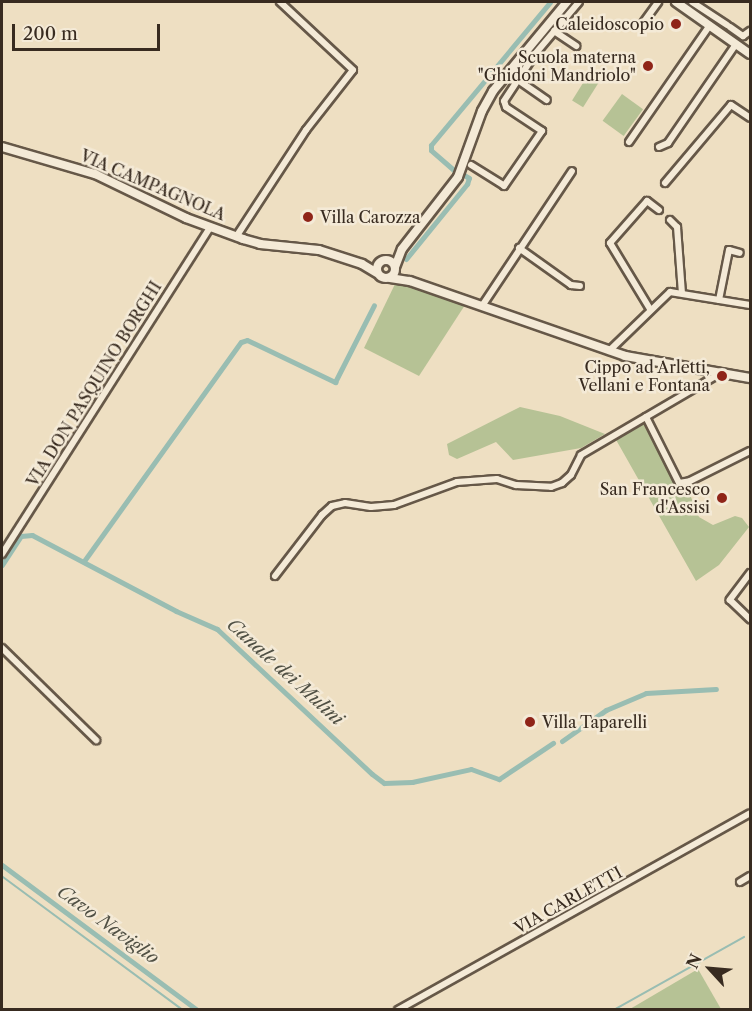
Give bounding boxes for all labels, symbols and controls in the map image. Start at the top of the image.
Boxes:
scale bar [15,12,164,50]
place label: Caleidoscopio [555,14,664,34]
marker: Caleidoscopio [669,17,683,31]
text: 200 m [23,23,78,45]
place label: Scuola materna "Ghidoni Mandriolo" [478,47,636,85]
marker: Scuola materna "Ghidoni Mandriolo" [641,59,655,73]
street label: VIA CAMPAGNOLA [77,146,229,224]
place label: Villa Carozza [320,207,421,227]
marker: Villa Carozza [301,210,315,224]
street label: VIA DON PASQUINO BORGHI [23,278,165,490]
place label: Cippo ad Arletti, Vellani e Fontana [578,357,710,395]
marker: Cippo ad Arletti, Vellani e Fontana [715,369,729,383]
place label: San Francesco d'Assisi [600,479,710,517]
marker: San Francesco d'Assisi [715,491,729,505]
water label: Canale dei Mulini [222,614,348,730]
place label: Villa Taparelli [542,712,648,732]
marker: Villa Taparelli [523,715,537,729]
street label: VIA CARLETTI [510,862,626,938]
water label: Cavo Naviglio [53,881,163,969]
north arrow [680,939,740,999]
text: N [682,950,706,972]

